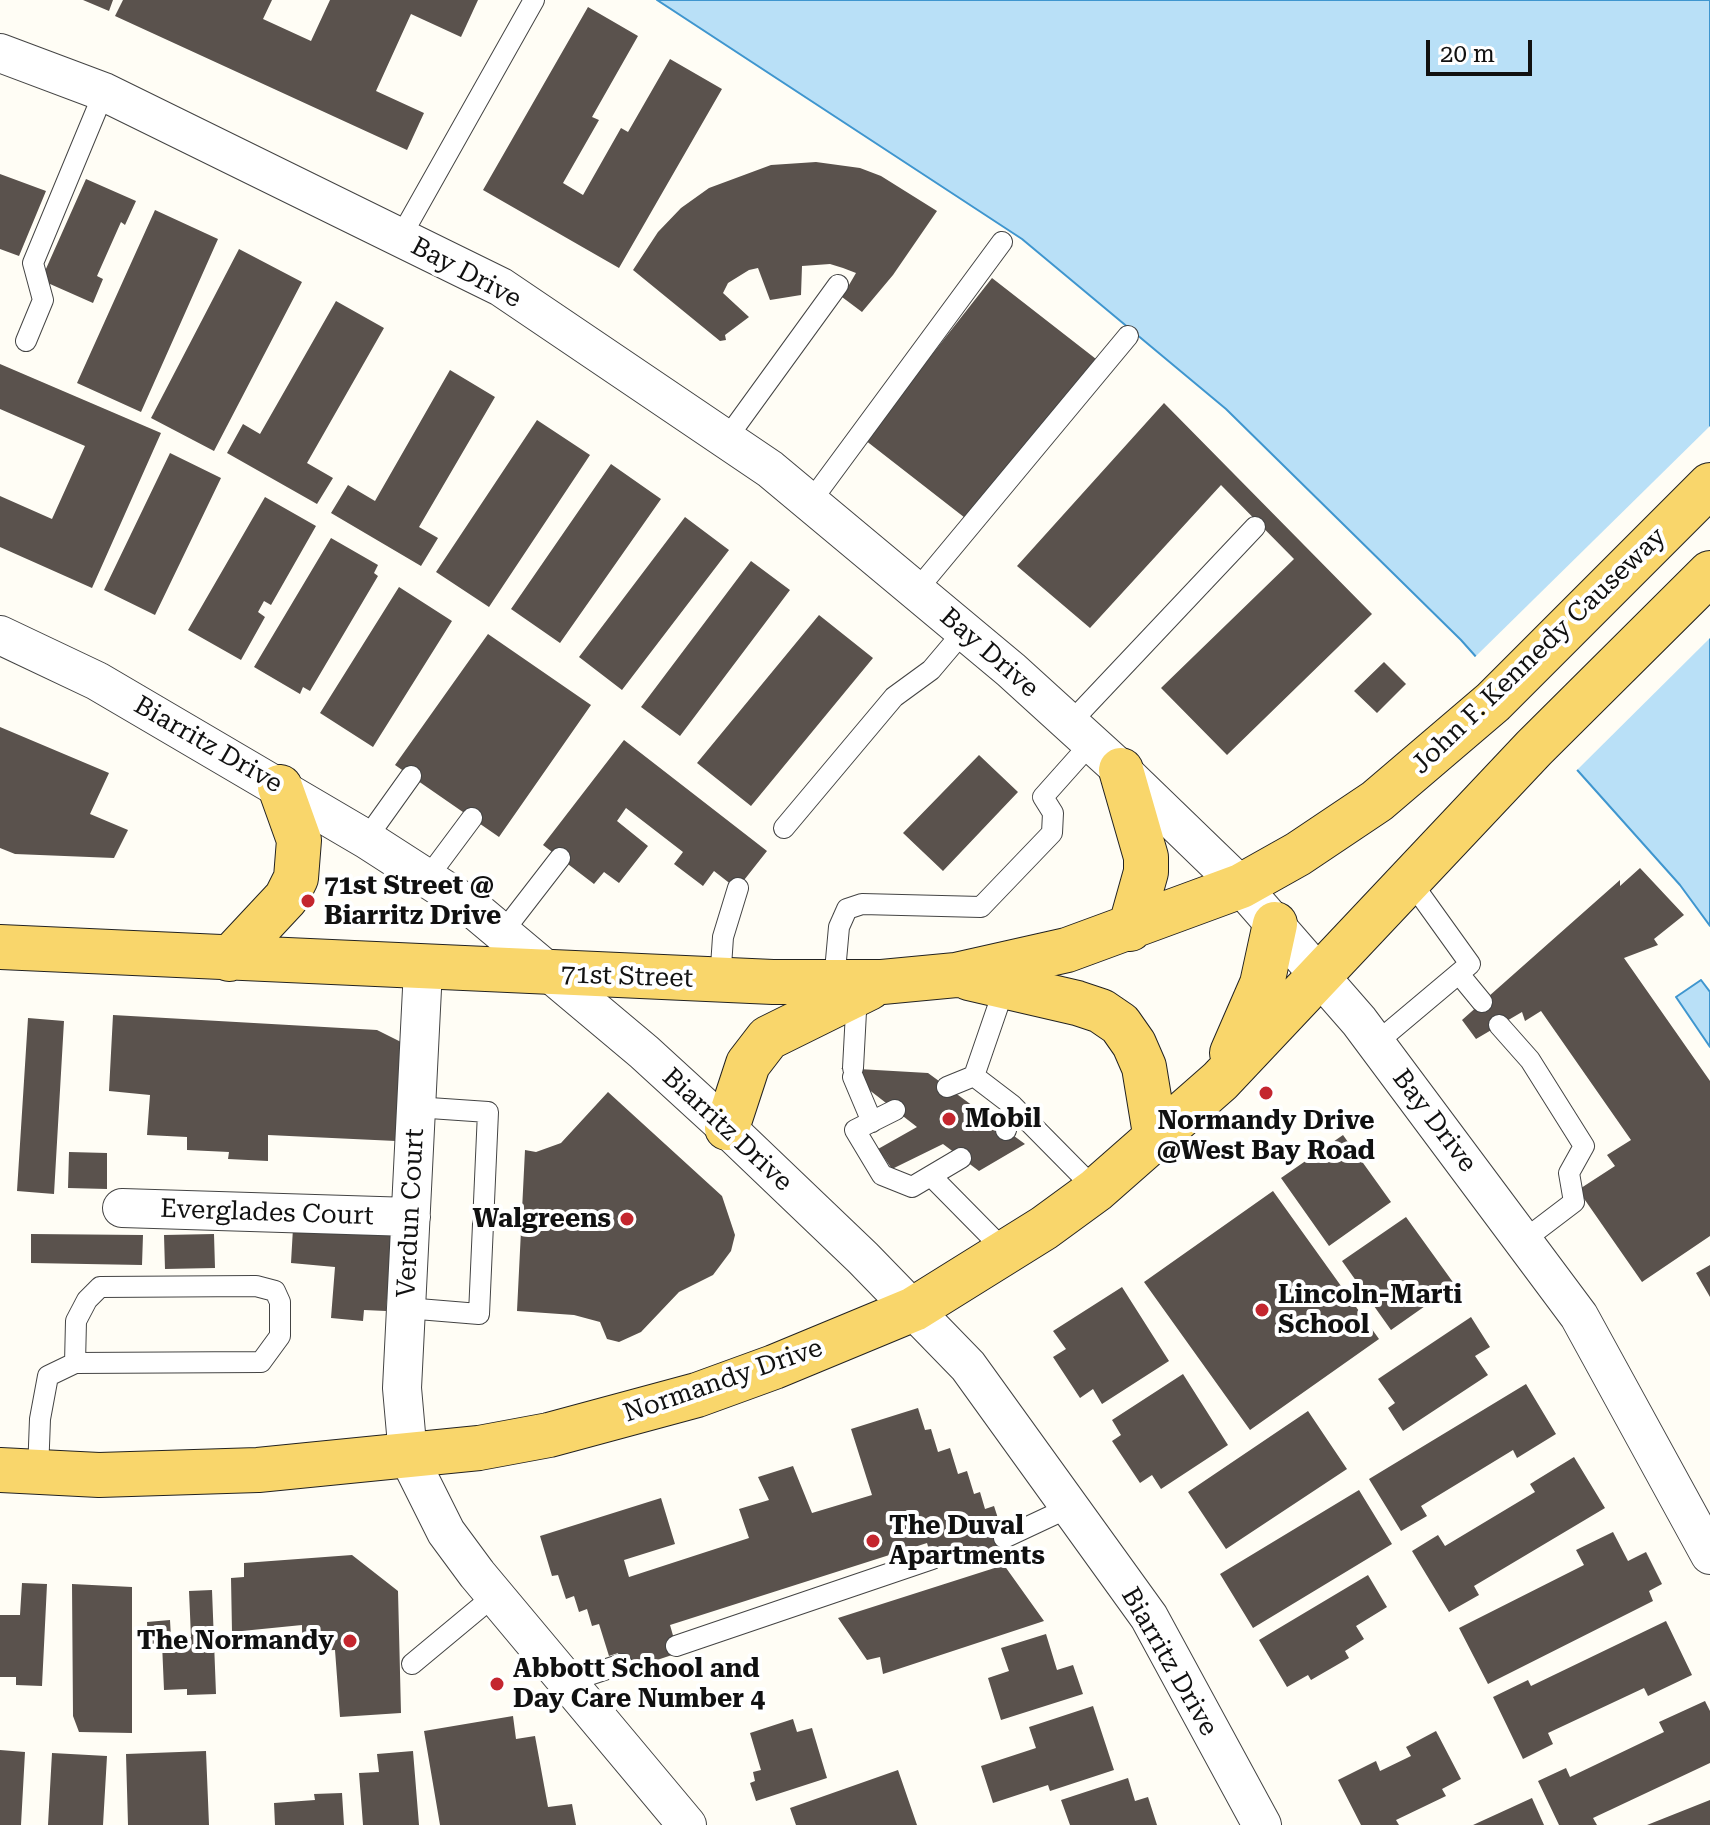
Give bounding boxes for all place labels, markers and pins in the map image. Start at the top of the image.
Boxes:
place label: 71st Street @ Biarritz Drive [324,870,501,932]
marker: 71st Street @ Biarritz Drive [299,892,317,910]
marker: Normandy Drive @West Bay Road [1257,1084,1275,1102]
place label: Mobil [965,1103,1041,1135]
place label: Normandy Drive @West Bay Road [1157,1105,1375,1166]
marker: Mobil [940,1110,958,1128]
place label: Walgreens [472,1203,611,1235]
marker: Walgreens [618,1210,636,1228]
place label: Lincoln-Marti School [1278,1279,1462,1340]
marker: Lincoln-Marti School [1253,1301,1271,1319]
place label: The Duval Apartments [889,1510,1045,1572]
marker: The Duval Apartments [864,1532,882,1550]
place label: The Normandy [137,1625,334,1657]
marker: The Normandy [341,1632,359,1650]
place label: Abbott School and Day Care Number 4 [513,1653,765,1714]
marker: Abbott School and Day Care Number 4 [488,1675,506,1693]

